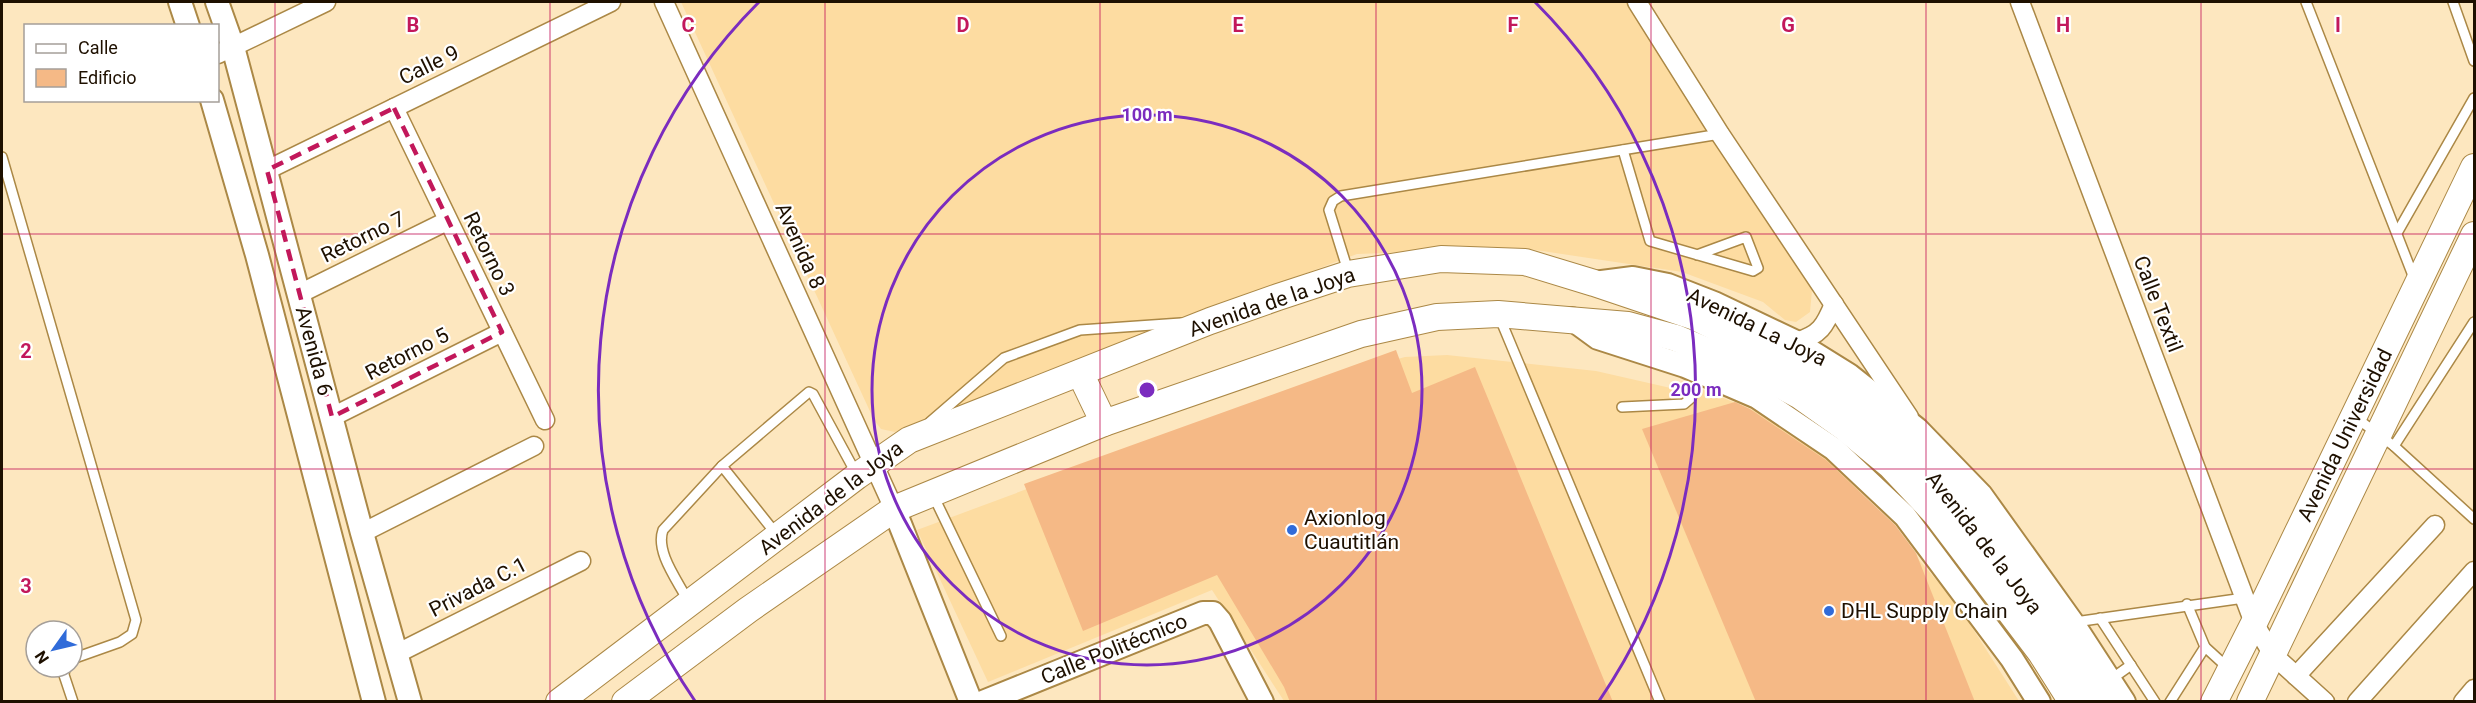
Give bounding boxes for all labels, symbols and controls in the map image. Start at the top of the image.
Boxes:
text: B [407,13,419,37]
text: C [681,13,695,37]
text: D [957,13,970,37]
text: E [1232,13,1244,37]
text: F [1508,13,1519,37]
text: G [1781,13,1795,37]
text: H [2056,13,2070,37]
text: I [2335,13,2341,37]
legend [24,24,219,102]
text: Calle [78,37,118,58]
street label: Calle 9 [395,40,463,90]
text: Edificio [78,67,137,88]
text: 100 m [1121,104,1173,125]
street label: Avenida 8 [770,199,830,293]
street label: Retorno 7 [317,206,409,268]
street label: Retorno 3 [458,208,520,300]
street label: Calle Textil [2129,252,2187,356]
street label: Avenida de la Joya [1186,262,1358,342]
street label: Avenida La Joya [1683,283,1831,371]
street label: Avenida 6 [291,304,337,398]
street label: Retorno 5 [361,323,453,385]
text: 2 [20,339,32,363]
street label: Avenida Universidad [2293,345,2397,525]
text: 200 m [1670,379,1722,400]
centre of rings [1137,380,1157,400]
street label: Avenida de la Joya [754,436,908,560]
street label: Avenida de la Joya [1921,467,2047,619]
place label: Axionlog Cuautitlán [1304,506,1399,554]
marker: Axionlog Cuautitlán [1285,523,1299,537]
street label: Privada C.1 [425,552,531,622]
text: 3 [20,574,32,598]
place label: DHL Supply Chain [1841,599,2008,623]
marker: DHL Supply Chain [1822,604,1836,618]
street label: Calle Politécnico [1037,609,1191,689]
north arrow [24,619,84,679]
text: N [31,647,53,667]

